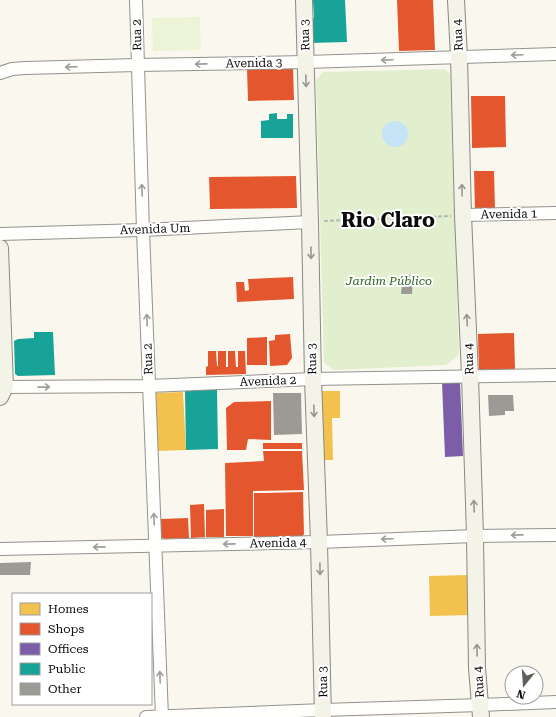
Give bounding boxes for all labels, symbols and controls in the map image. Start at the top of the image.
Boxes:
street label: Rua 4 [450,18,466,51]
street label: Rua 2 [130,19,144,51]
street label: Rua 3 [297,19,313,51]
one-way arrow [511,52,524,59]
street label: Avenida 3 [225,56,283,70]
one-way arrow [381,56,394,63]
one-way arrow [195,60,208,68]
one-way arrow [65,63,78,70]
one-way arrow [303,74,310,87]
one-way arrow [138,184,145,197]
one-way arrow [458,184,466,197]
street label: Avenida 1 [480,207,538,221]
district label: Rio Claro [341,208,435,232]
street label: Avenida Um [120,221,191,237]
one-way arrow [307,246,315,259]
park label: Jardim Público [345,274,432,288]
one-way arrow [143,314,150,327]
one-way arrow [464,314,471,327]
street label: Rua 2 [140,343,156,375]
street label: Rua 3 [305,343,319,375]
street label: Rua 4 [461,343,477,375]
street label: Avenida 2 [239,373,297,389]
one-way arrow [37,383,50,391]
one-way arrow [310,404,318,417]
one-way arrow [470,500,478,513]
one-way arrow [150,513,158,526]
one-way arrow [511,532,524,539]
street label: Avenida 4 [249,536,307,550]
one-way arrow [381,536,394,543]
one-way arrow [223,540,236,548]
one-way arrow [93,543,106,551]
one-way arrow [316,562,324,575]
legend [12,593,152,705]
text: Homes [48,602,89,616]
text: Shops [48,622,84,636]
text: Offices [48,642,89,656]
one-way arrow [473,644,481,657]
text: Public [48,662,86,676]
street label: Rua 4 [471,665,487,698]
north arrow [504,665,544,705]
street label: Rua 3 [316,666,330,698]
one-way arrow [156,671,164,684]
text: Other [48,682,81,696]
text: N [515,686,527,702]

